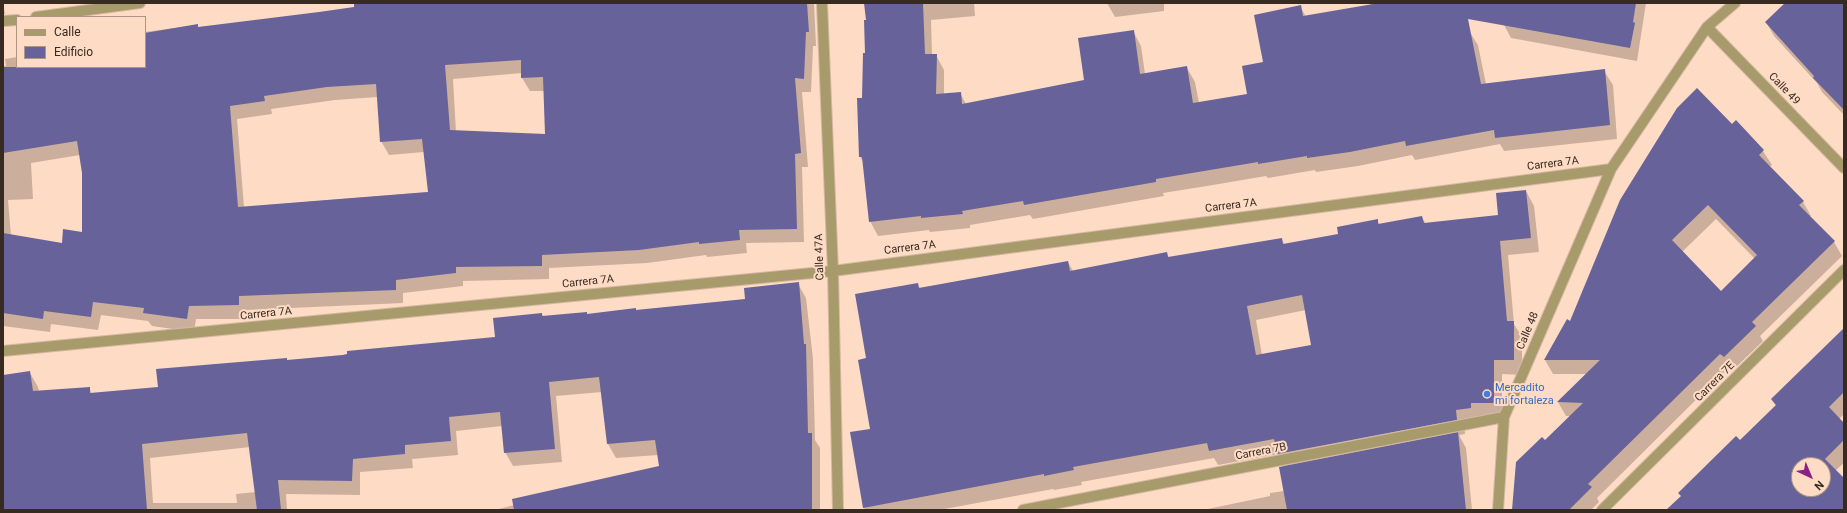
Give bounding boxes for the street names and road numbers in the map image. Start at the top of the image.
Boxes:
street label: Calle 49 [1766,70,1802,108]
street label: Carrera 7A [1526,154,1580,174]
street label: Carrera 7A [1204,196,1258,216]
street label: Calle 47A [813,233,827,281]
street label: Carrera 7A [883,238,937,258]
street label: Carrera 7A [561,273,615,291]
street label: Carrera 7A [239,305,293,323]
street label: Calle 48 [1514,310,1542,352]
street label: Carrera 7E [1692,359,1738,405]
street label: Carrera 7B [1234,441,1288,463]

